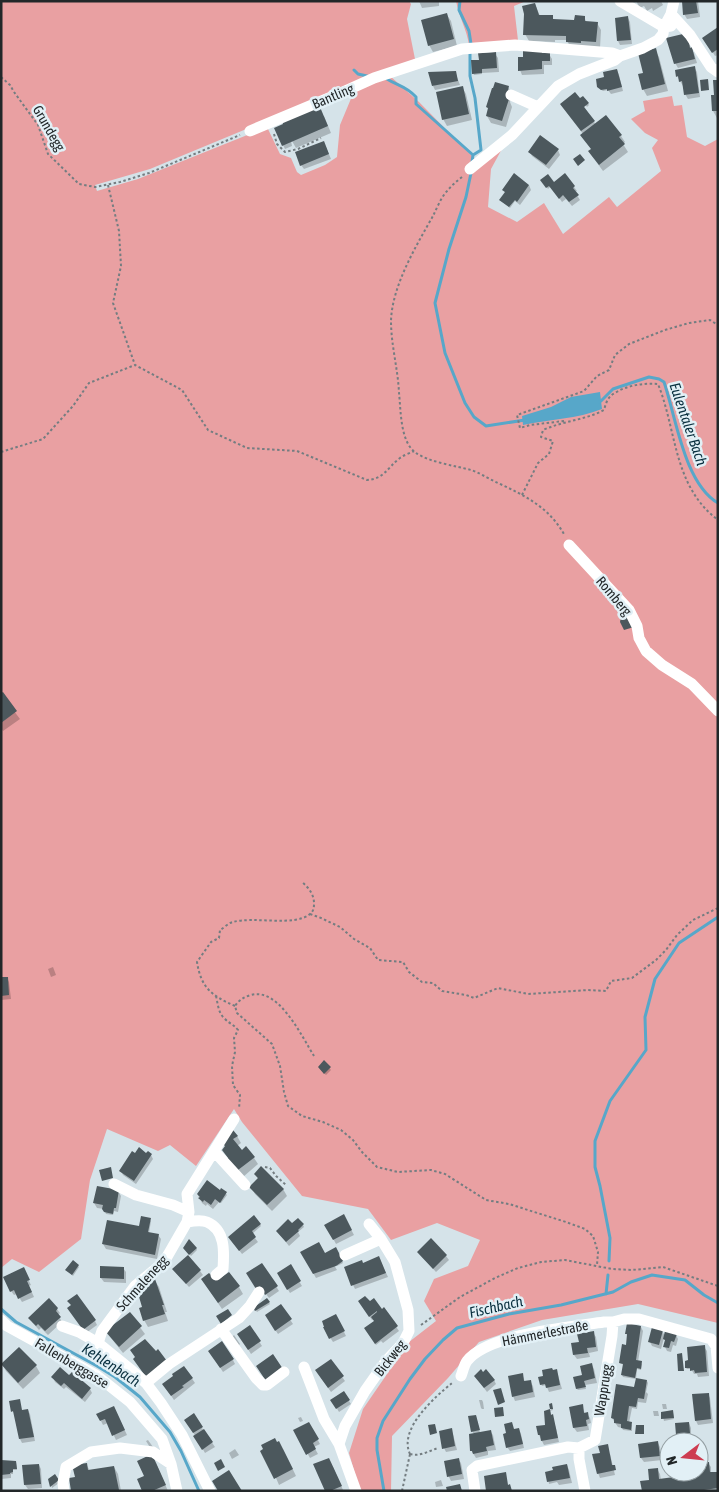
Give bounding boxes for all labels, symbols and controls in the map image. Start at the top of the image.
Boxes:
street label: Bantling [310,80,356,112]
street label: Grundegg [30,102,68,154]
water label: Eulentaler Bach [666,380,711,468]
street label: Romberg [593,573,635,619]
street label: Schmalenegg [113,1252,171,1314]
water label: Fischbach [467,1292,524,1321]
street label: Hämmerlestraße [501,1317,589,1349]
street label: Fallenberggasse [32,1335,112,1391]
street label: Bickweg [371,1337,409,1379]
water label: Kehlenbach [79,1340,144,1390]
street label: Wapprugg [591,1363,615,1417]
north arrow [659,1432,709,1482]
text: N [663,1454,680,1467]

